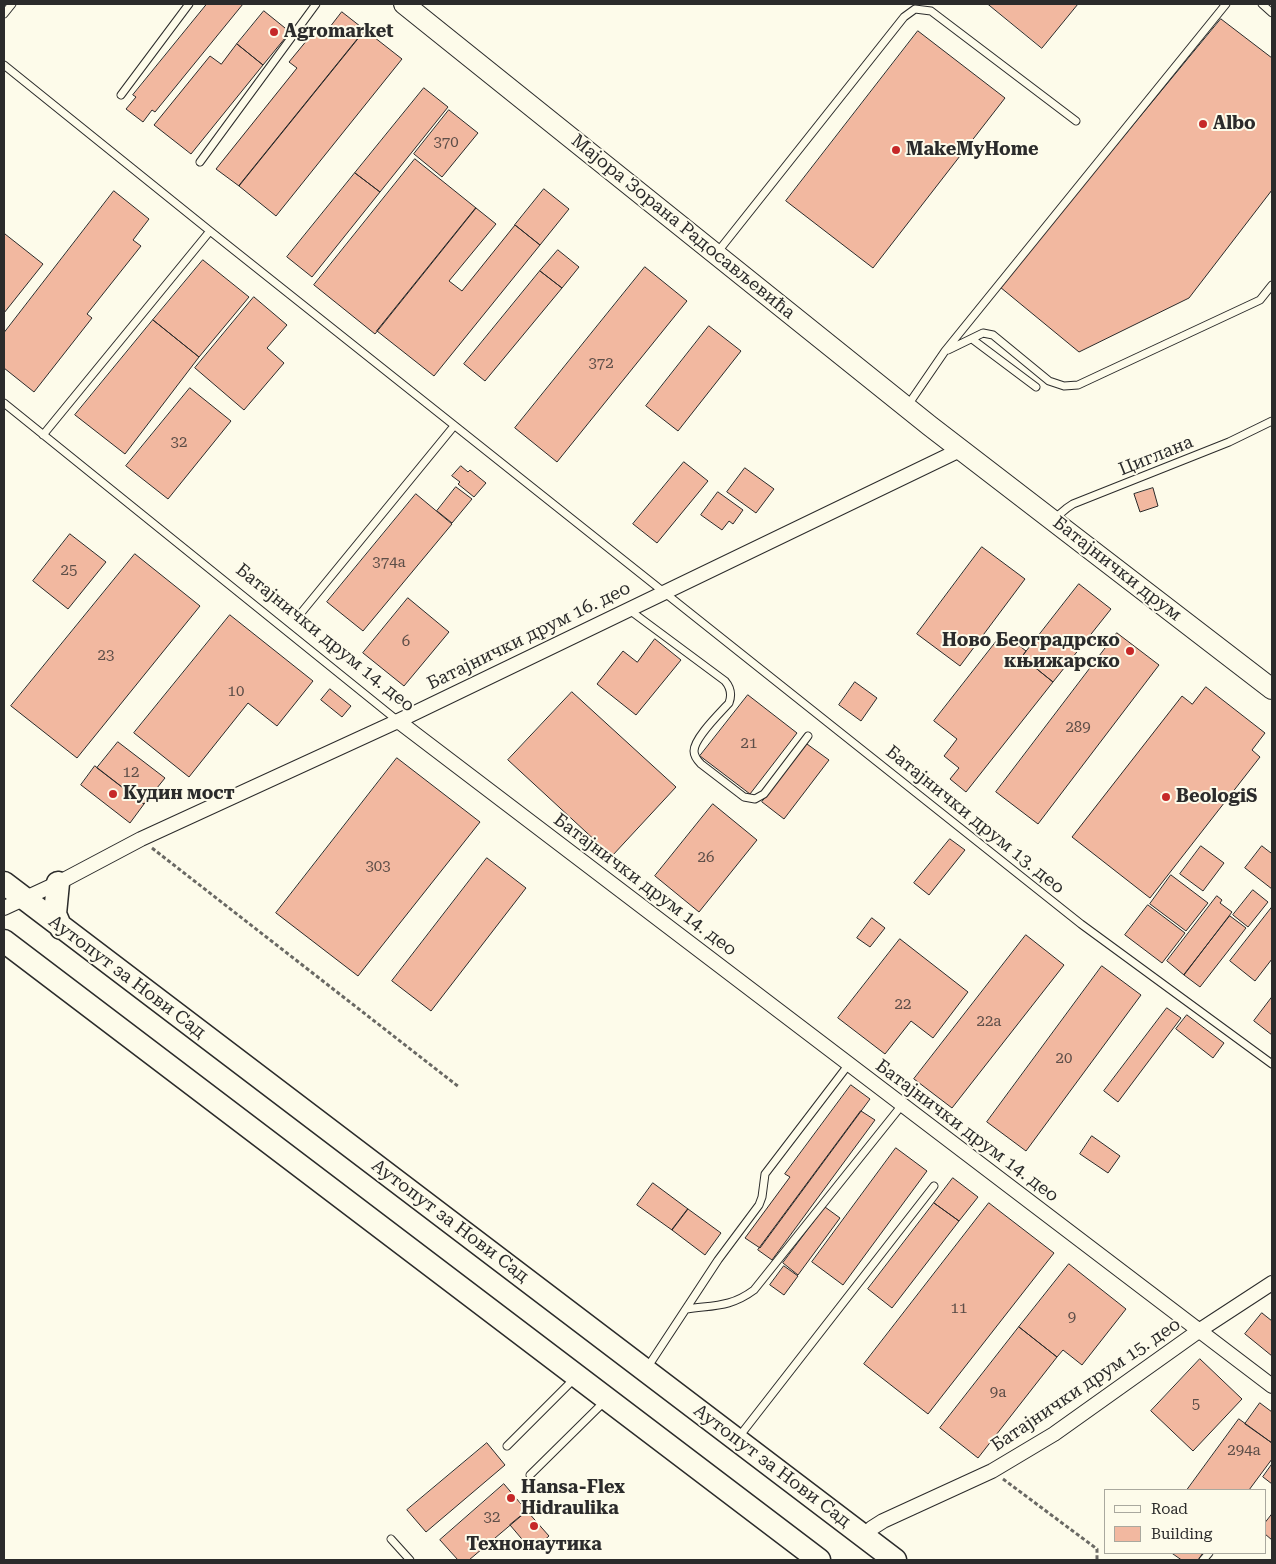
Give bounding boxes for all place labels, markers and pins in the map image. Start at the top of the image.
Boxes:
place label: Agromarket [284,21,394,43]
marker: Agromarket [268,26,280,38]
place label: Albo [1213,113,1256,135]
marker: Albo [1197,118,1209,130]
place label: MakeMyHome [906,139,1039,161]
marker: MakeMyHome [890,144,902,156]
place label: Ново Београдрско књижарско [942,630,1120,672]
marker: Ново Београдрско књижарско [1124,645,1136,657]
place label: Кудин мост [123,783,235,805]
place label: BeologiS [1176,786,1257,808]
marker: Кудин мост [107,788,119,800]
marker: BeologiS [1160,791,1172,803]
place label: Hansa-Flex Hidraulika [521,1477,625,1520]
marker: Hansa-Flex Hidraulika [505,1492,517,1504]
marker: Технонаутика [528,1520,540,1532]
place label: Технонаутика [466,1534,602,1556]

